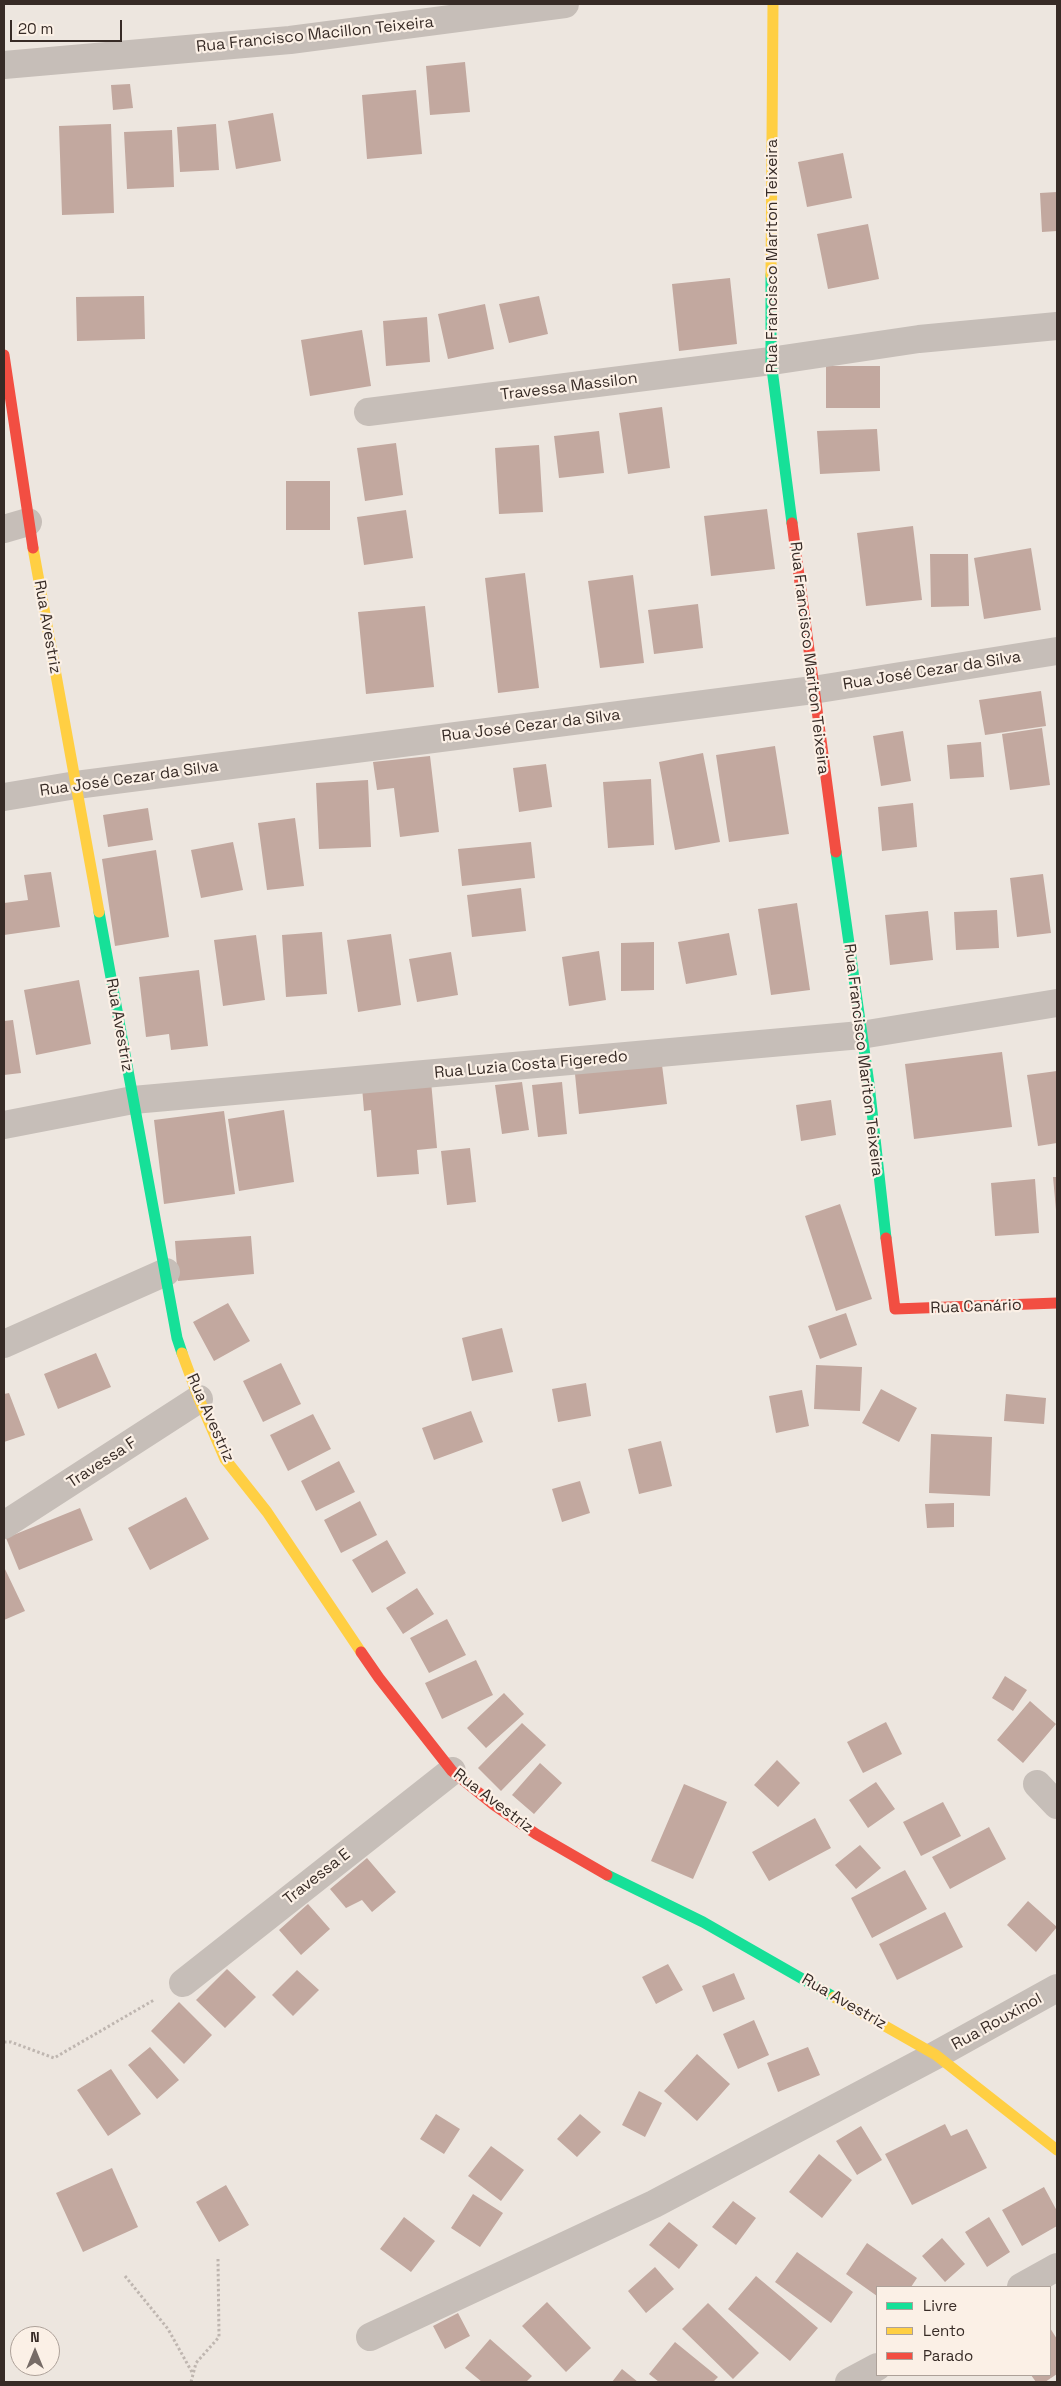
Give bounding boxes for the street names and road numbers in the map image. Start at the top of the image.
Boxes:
street label: Rua Francisco Macillon Teixeira [195,13,435,57]
street label: Rua Francisco Mariton Teixeira [763,139,783,373]
street label: Travessa Massilon [499,369,639,405]
street label: Rua Francisco Mariton Teixeira [785,540,833,776]
street label: Rua Avestriz [29,579,65,675]
street label: Rua José Cezar da Silva [842,647,1022,695]
street label: Rua José Cezar da Silva [440,705,622,747]
street label: Rua José Cezar da Silva [38,757,220,801]
street label: Rua Francisco Mariton Teixeira [839,942,887,1178]
street label: Rua Avestriz [101,977,137,1073]
street label: Rua Luzia Costa Figeredo [434,1047,628,1083]
street label: Rua Canário [930,1296,1022,1318]
street label: Rua Avestriz [182,1371,238,1465]
street label: Travessa F [64,1433,140,1493]
street label: Rua Avestriz [449,1765,537,1837]
street label: Travessa E [280,1845,354,1909]
street label: Rua Avestriz [798,1970,890,2034]
street label: Rua Rouxinol [949,1989,1045,2055]

